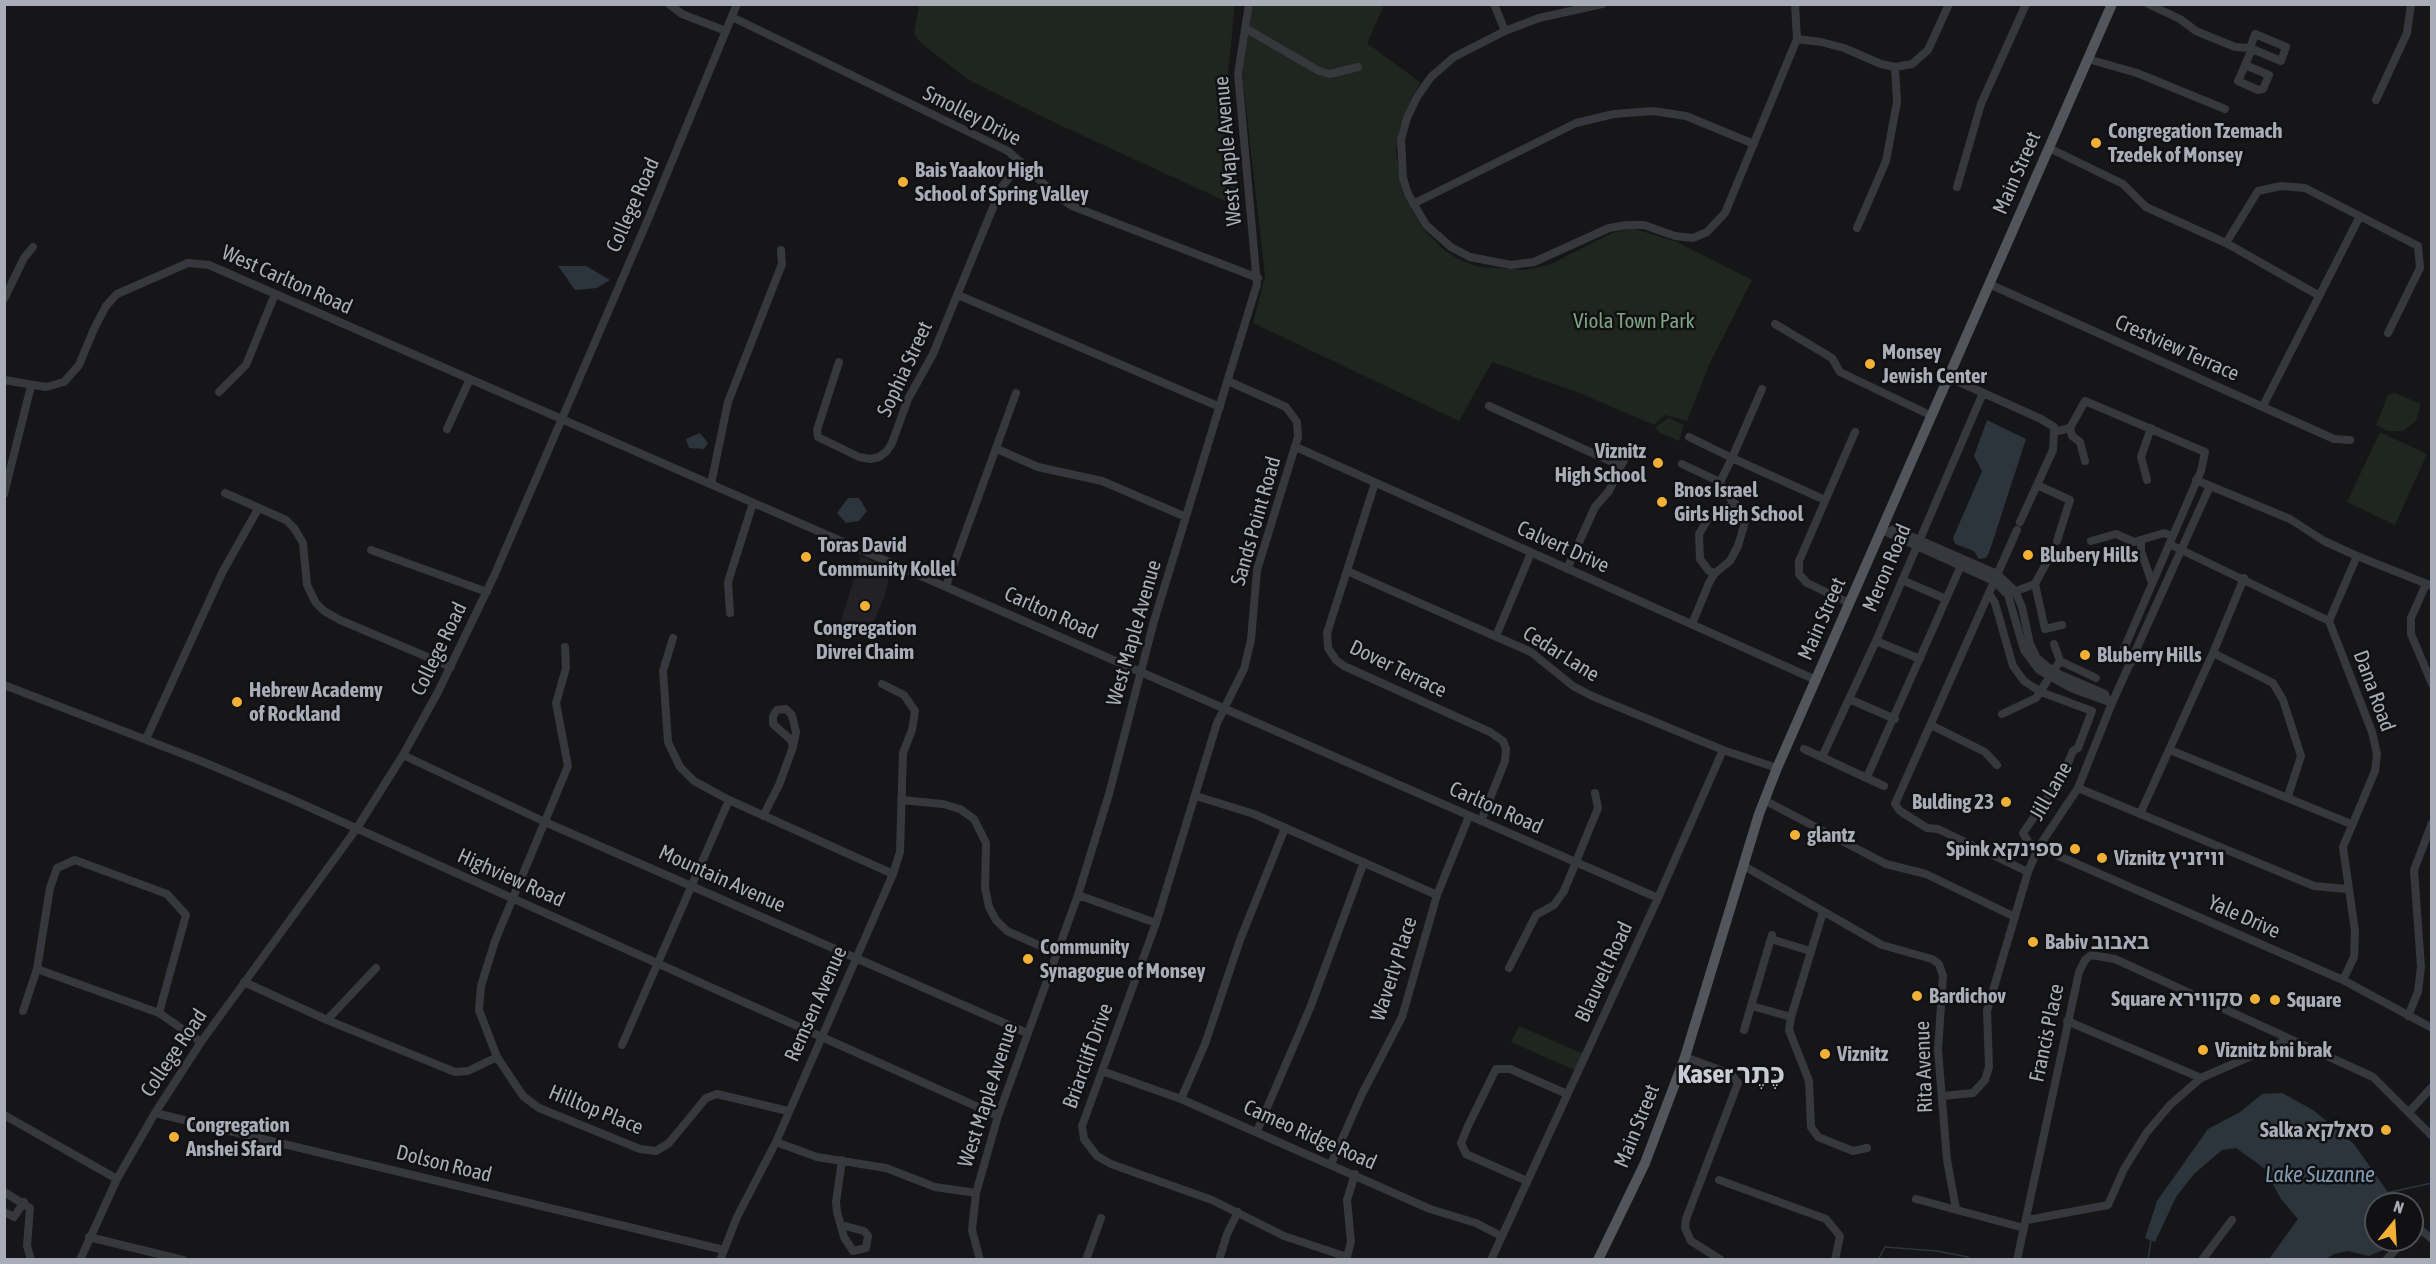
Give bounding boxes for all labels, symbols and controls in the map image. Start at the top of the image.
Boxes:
street label: West Maple Avenue [1209,75,1247,227]
street label: Smolley Drive [919,81,1025,151]
place label: Congregation Tzemach Tzedek of Monsey [2108,118,2283,168]
street label: Main Street [1988,128,2046,218]
marker: Congregation Tzemach Tzedek of Monsey [2089,136,2103,150]
street label: College Road [601,154,665,256]
place label: Bais Yaakov High School of Spring Valley [915,157,1089,207]
marker: Bais Yaakov High School of Spring Valley [896,175,910,189]
street label: West Carlton Road [218,240,356,320]
park label: Viola Town Park [1573,308,1695,334]
street label: Crestview Terrace [2111,309,2243,387]
street label: Sophia Street [872,317,938,421]
place label: Monsey Jewish Center [1882,339,1987,389]
marker: Monsey Jewish Center [1863,357,1877,371]
place label: Viznitz High School [1555,438,1646,488]
street label: Sands Point Road [1226,454,1286,588]
marker: Viznitz High School [1651,456,1665,470]
place label: Bnos Israel Girls High School [1674,477,1803,527]
marker: Bnos Israel Girls High School [1655,495,1669,509]
street label: Calvert Drive [1513,516,1613,578]
street label: Meron Road [1857,520,1917,616]
place label: Toras David Community Kollel [818,532,956,582]
place label: Blubery Hills [2040,542,2138,568]
marker: Blubery Hills [2021,548,2035,562]
marker: Toras David Community Kollel [799,550,813,564]
street label: West Maple Avenue [1101,557,1167,709]
street label: Main Street [1793,574,1851,664]
street label: Carlton Road [1000,581,1102,645]
street label: College Road [406,598,472,700]
marker: Congregation Divrei Chaim [858,599,872,613]
place label: Congregation Divrei Chaim [813,615,917,665]
street label: Cedar Lane [1518,621,1604,687]
street label: Dover Terrace [1345,635,1451,703]
place label: Bluberry Hills [2097,642,2202,668]
street label: Dana Road [2348,647,2400,735]
marker: Bluberry Hills [2078,648,2092,662]
place label: Hebrew Academy of Rockland [249,677,383,727]
marker: Hebrew Academy of Rockland [230,695,244,709]
street label: Jill Lane [2024,757,2078,825]
street label: Carlton Road [1445,776,1547,840]
place label: Bulding 23 [1912,789,1994,815]
marker: Bulding 23 [1999,795,2013,809]
place label: glantz [1807,822,1855,848]
marker: glantz [1788,828,1802,842]
place label: Spink ספינקא [1946,836,2063,862]
street label: Mountain Avenue [655,840,789,918]
marker: Spink ספינקא [2068,842,2082,856]
street label: Highview Road [454,843,568,913]
place label: Viznitz וויזניץ [2114,845,2225,871]
marker: Viznitz וויזניץ [2095,851,2109,865]
street label: Yale Drive [2204,890,2284,944]
street label: Waverly Place [1365,914,1423,1024]
street label: Blauvelt Road [1570,918,1638,1026]
place label: Babiv באבוב [2045,929,2150,955]
place label: Community Synagogue of Monsey [1040,934,1205,984]
marker: Babiv באבוב [2026,935,2040,949]
street label: Remsen Avenue [779,943,853,1065]
marker: Community Synagogue of Monsey [1021,952,1035,966]
street label: Francis Place [2024,982,2070,1084]
place label: Bardichov [1929,983,2006,1009]
place label: Square סקווירא [2111,986,2243,1012]
place label: Square [2287,987,2341,1013]
marker: Bardichov [1910,989,1924,1003]
marker: Square סקווירא [2248,992,2262,1006]
marker: Square [2268,993,2282,1007]
street label: Briarcliff Drive [1057,1000,1119,1112]
street label: College Road [135,1004,213,1102]
street label: West Maple Avenue [953,1020,1023,1170]
street label: Rita Avenue [1910,1021,1938,1113]
place label: Viznitz bni brak [2215,1037,2332,1063]
place label: Viznitz [1837,1041,1888,1067]
marker: Viznitz bni brak [2196,1043,2210,1057]
marker: Viznitz [1818,1047,1832,1061]
district label: Kaser כֶּתֶר [1677,1058,1785,1090]
street label: Hilltop Place [545,1080,647,1140]
street label: Main Street [1609,1081,1665,1171]
street label: Cameo Ridge Road [1240,1094,1380,1176]
place label: Congregation Anshei Sfard [186,1112,290,1162]
place label: Salka סאלקא [2260,1117,2374,1143]
marker: Salka סאלקא [2379,1123,2393,1137]
marker: Congregation Anshei Sfard [167,1130,181,1144]
street label: Dolson Road [394,1140,494,1188]
water label: Lake Suzanne [2265,1162,2375,1188]
north arrow [2364,1192,2424,1252]
text: N [2392,1197,2406,1217]

